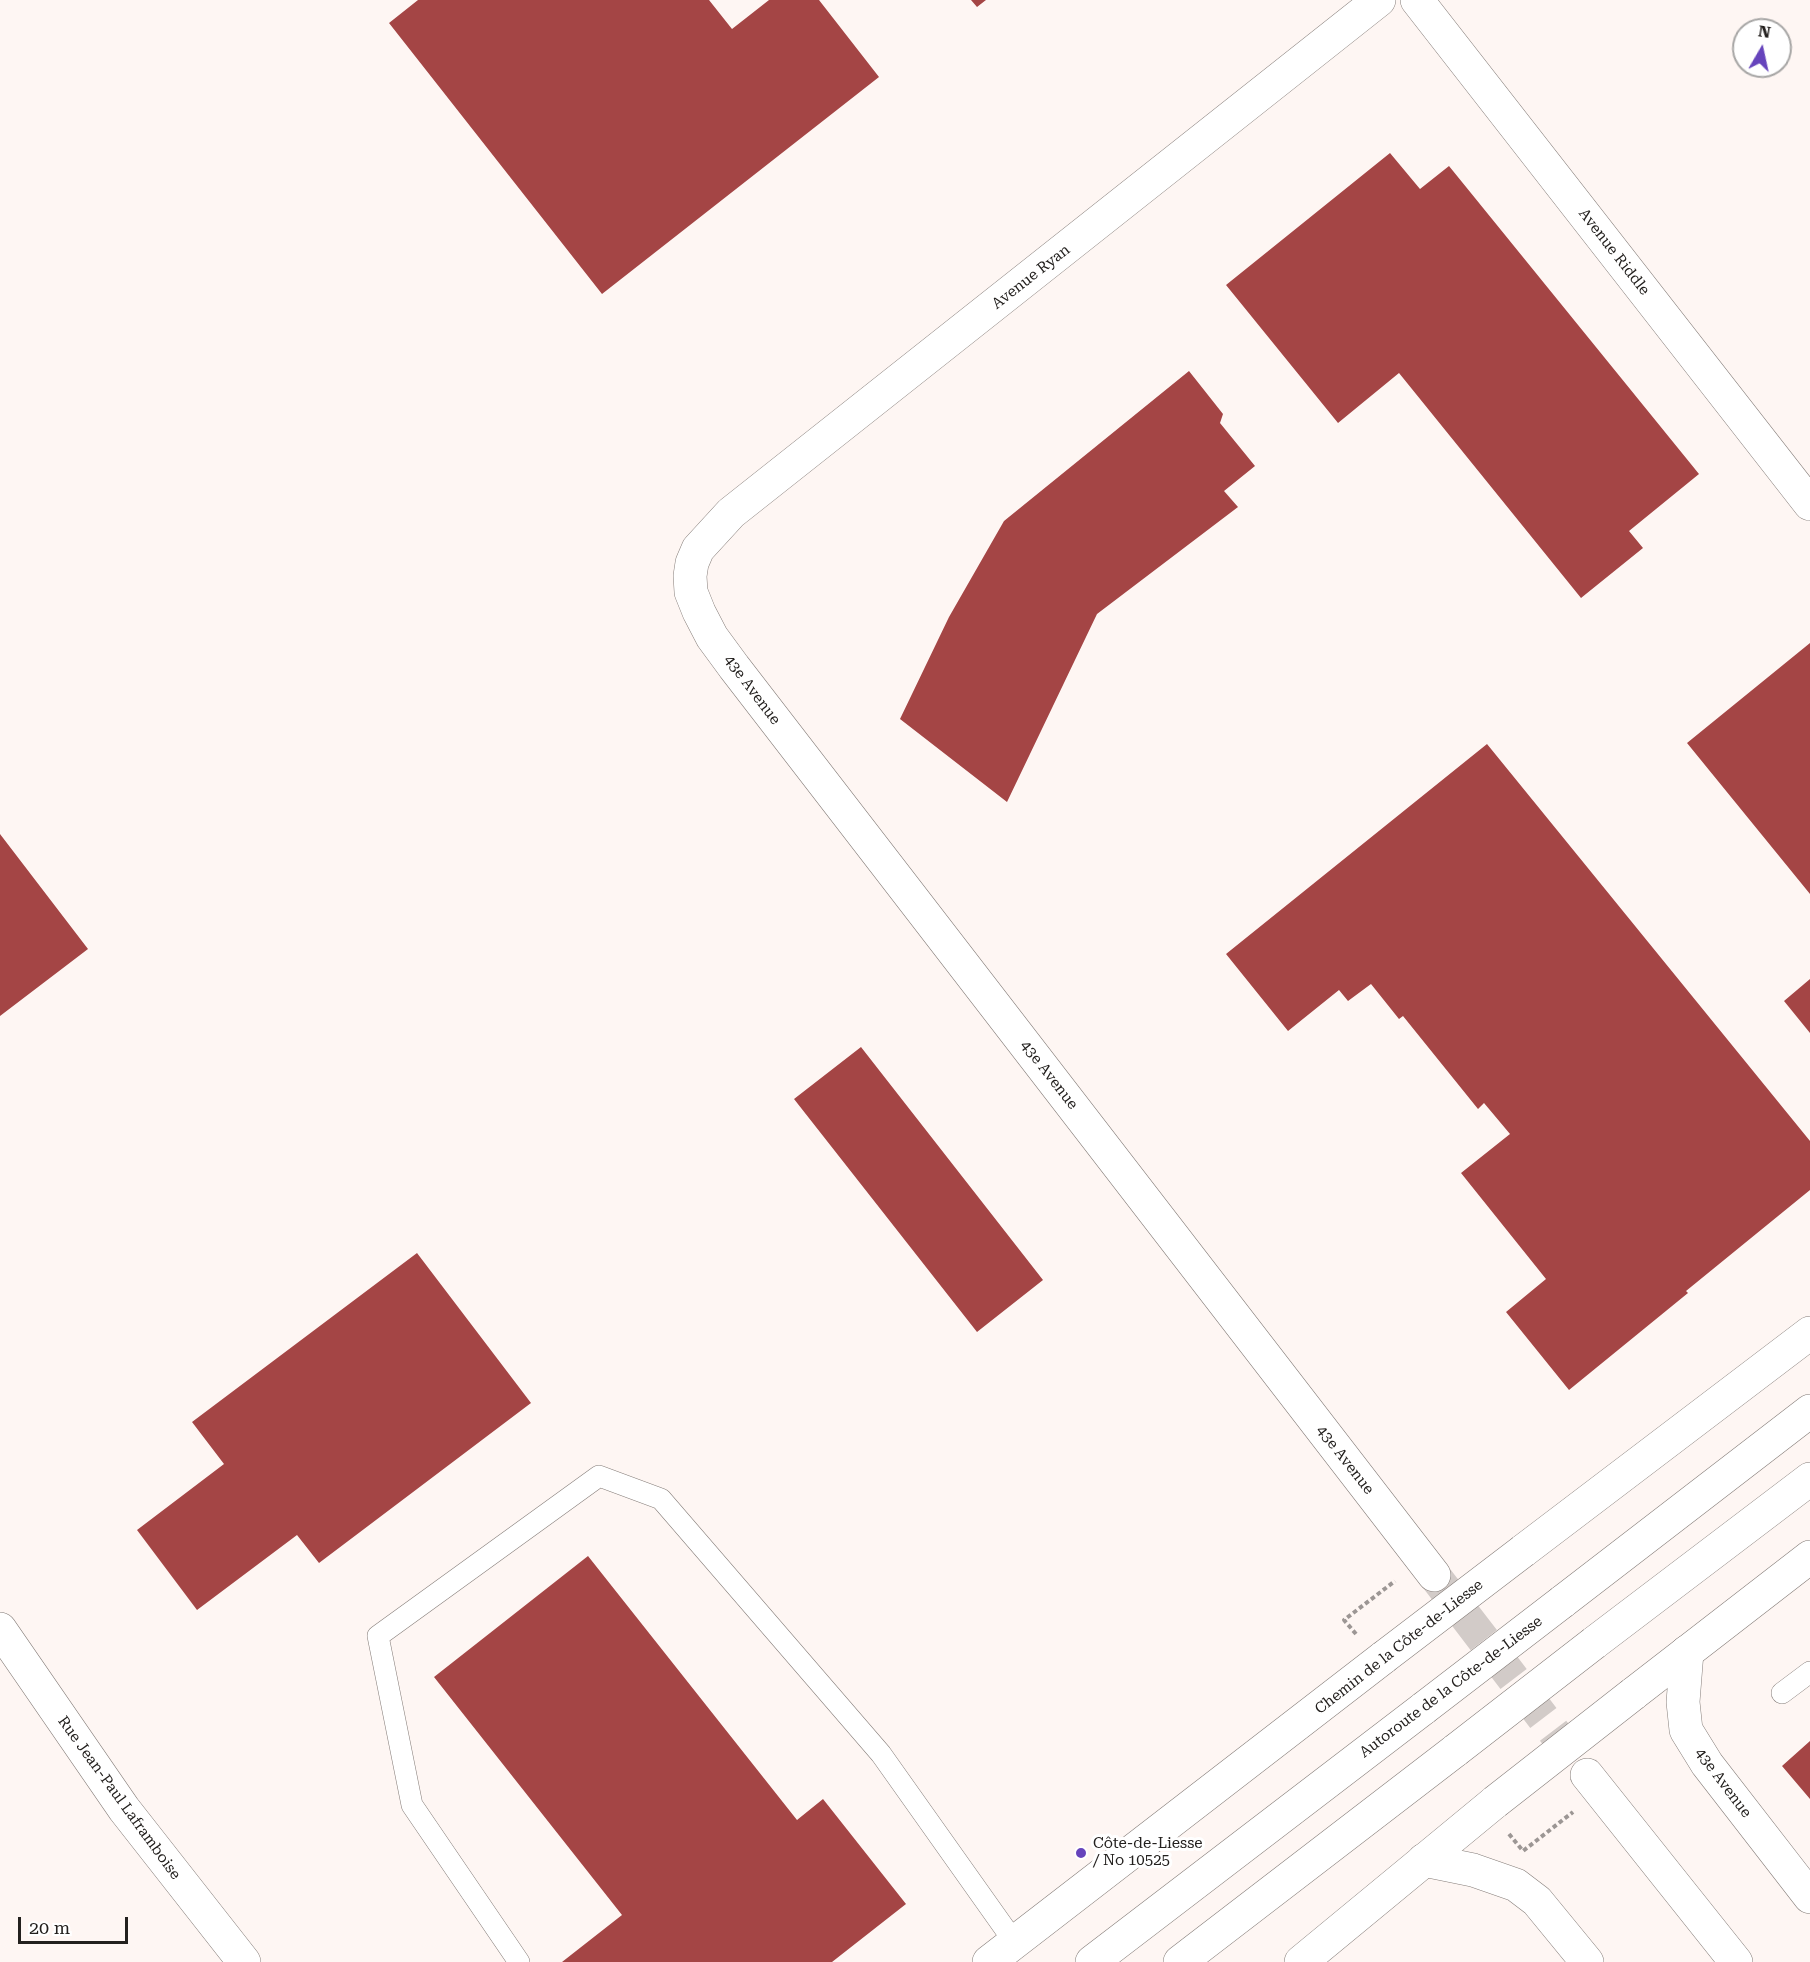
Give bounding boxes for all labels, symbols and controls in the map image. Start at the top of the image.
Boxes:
north arrow [1732,18,1792,78]
text: N [1757,21,1772,42]
street label: Avenue Riddle [1575,205,1653,299]
street label: Avenue Ryan [988,241,1074,313]
street label: 43e Avenue [720,652,784,728]
street label: 43e Avenue [1016,1037,1082,1113]
street label: 43e Avenue [1312,1422,1378,1498]
street label: Chemin de la Côte-de-Liesse [1311,1576,1487,1718]
street label: Autoroute de la Côte-de-Liesse [1356,1612,1546,1762]
street label: Rue Jean-Paul Laframboise [54,1713,184,1883]
street label: 43e Avenue [1691,1745,1755,1821]
place label: Côte-de-Liesse / No 10525 [1093,1835,1202,1870]
marker: Côte-de-Liesse / No 10525 [1074,1846,1088,1860]
scale bar [21,1905,130,1943]
text: 20 m [29,1917,70,1938]

